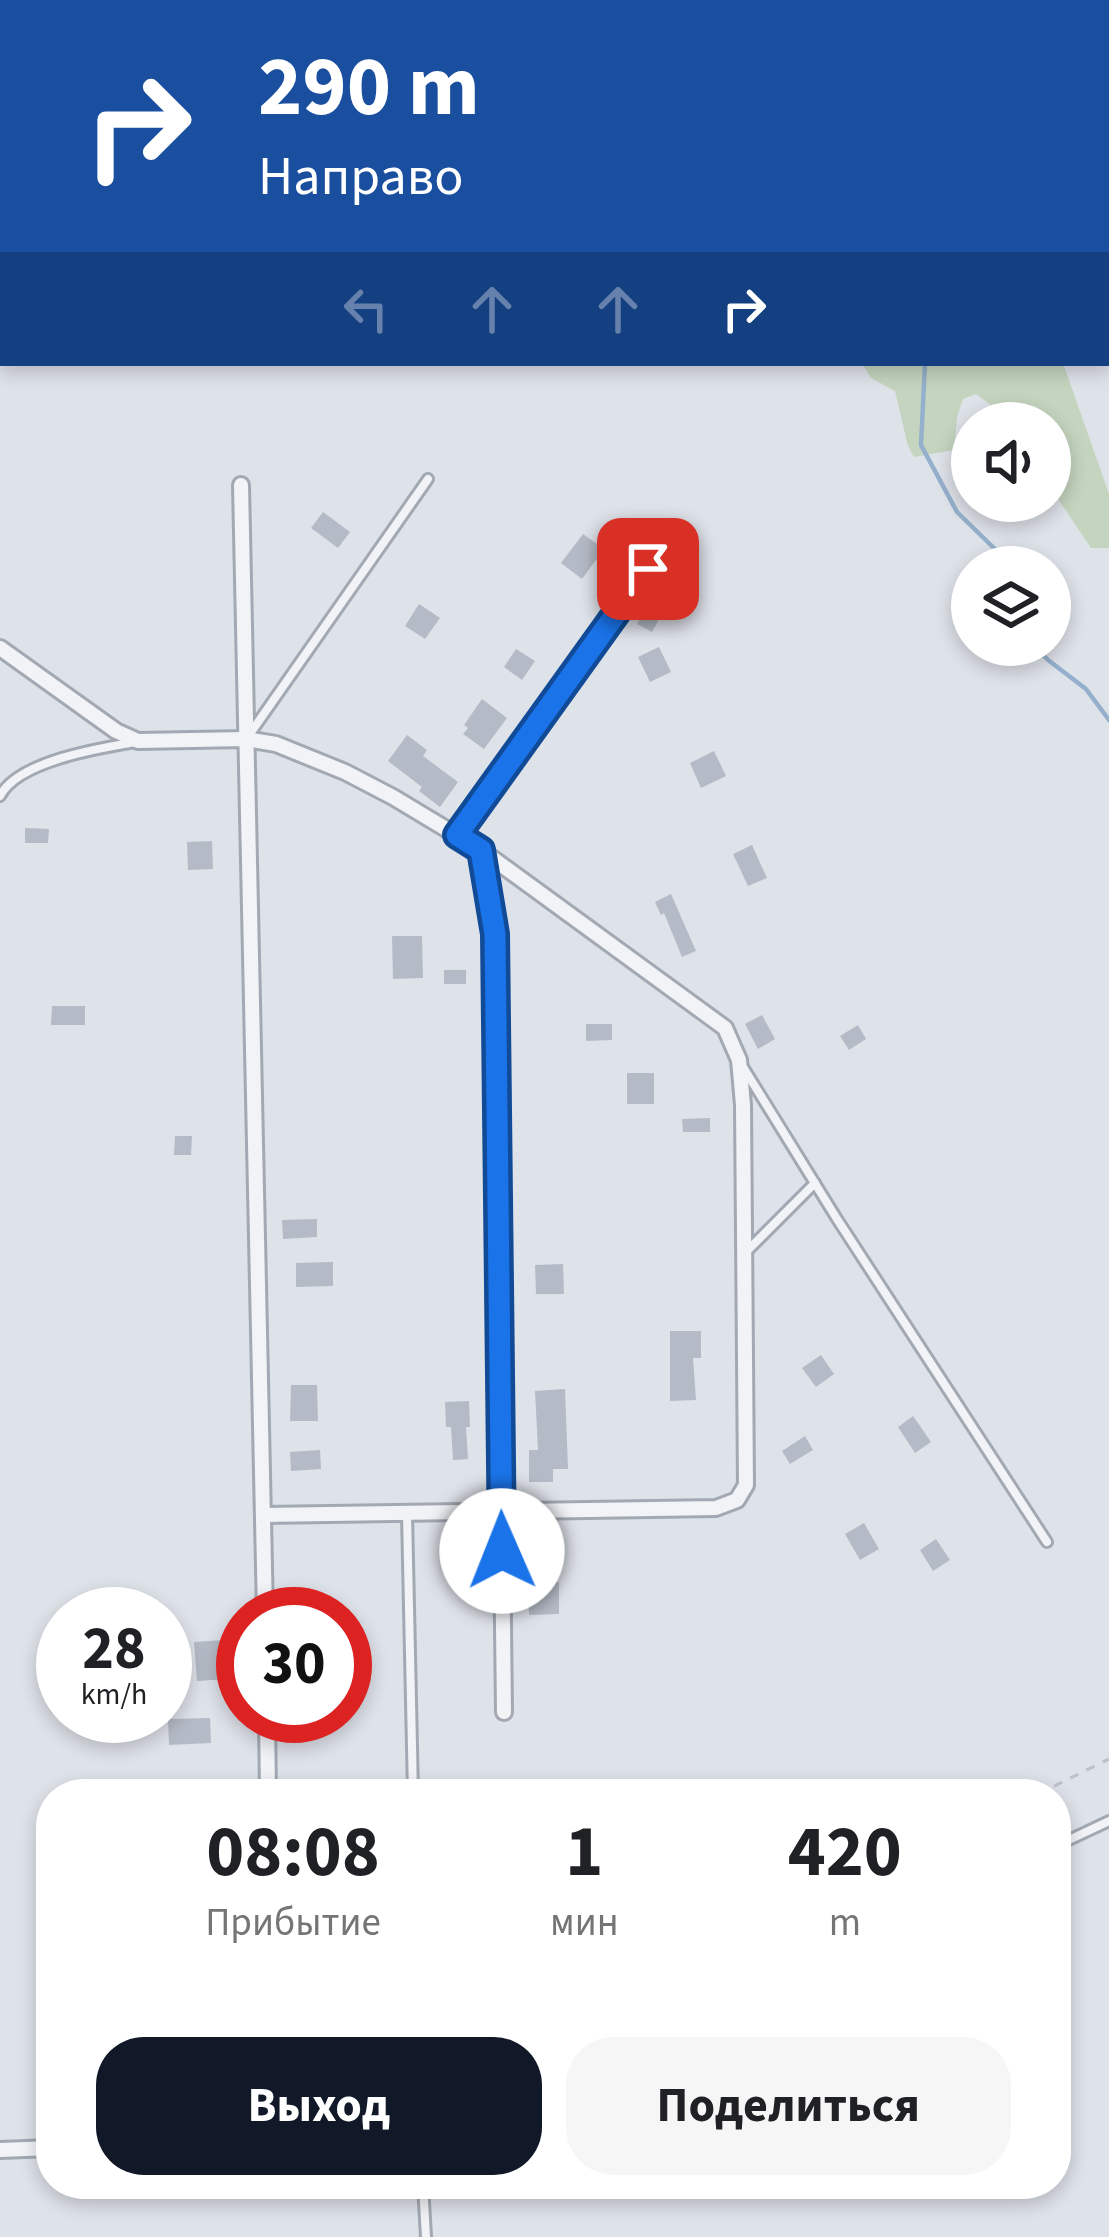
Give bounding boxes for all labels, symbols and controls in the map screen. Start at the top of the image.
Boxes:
text: 290 m [258,28,480,148]
icon: right [60,48,216,204]
text: Направо [258,139,463,216]
icon: left [333,276,399,342]
icon: ahead [459,276,525,342]
icon: ahead [585,276,651,342]
icon: right [711,276,777,342]
map controls [951,402,1071,666]
button: sound [951,402,1071,522]
pin [597,518,699,620]
icon: arrive [615,536,681,602]
button: layers [951,546,1071,666]
position arrow [439,1488,565,1614]
speed limit sign: 30 [216,1587,372,1743]
text: 28 [82,1607,146,1692]
text: km/h [81,1673,147,1716]
text: 08:08 [206,1801,380,1904]
text: 1 [565,1801,603,1904]
text: 420 [788,1801,902,1904]
text: Прибытие [205,1895,381,1951]
text: мин [550,1895,619,1951]
text: m [829,1895,861,1951]
button: Выход [96,2037,542,2175]
button: Поделиться [566,2037,1011,2175]

